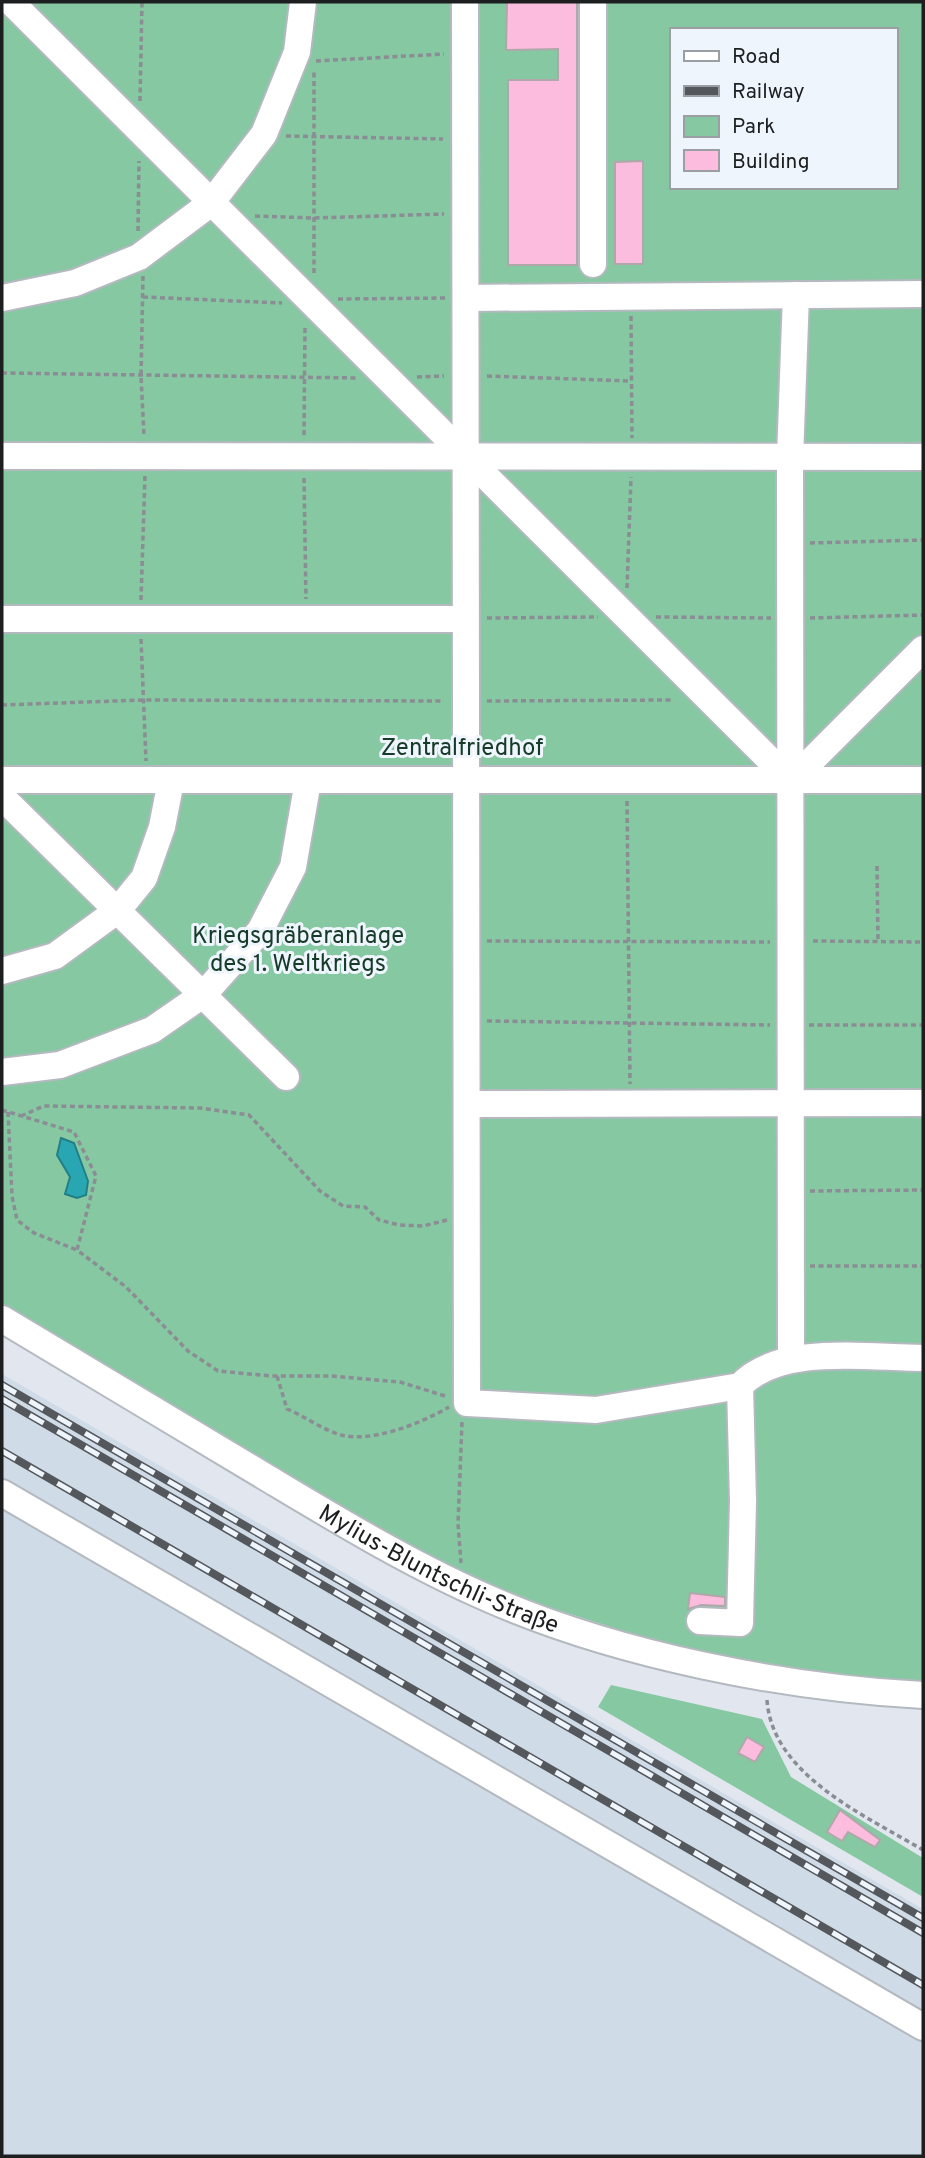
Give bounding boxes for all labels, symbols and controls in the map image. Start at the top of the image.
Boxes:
legend [670,28,897,189]
text: Road [732,44,781,71]
text: Railway [732,79,805,106]
text: Park [732,114,775,141]
text: Building [732,149,810,176]
park label: Zentralfriedhof [381,734,543,764]
park label: Kriegsgräberanlage des 1. Weltkriegs [192,922,404,980]
street label: Mylius-Bluntschli-Straße [312,1499,562,1642]

